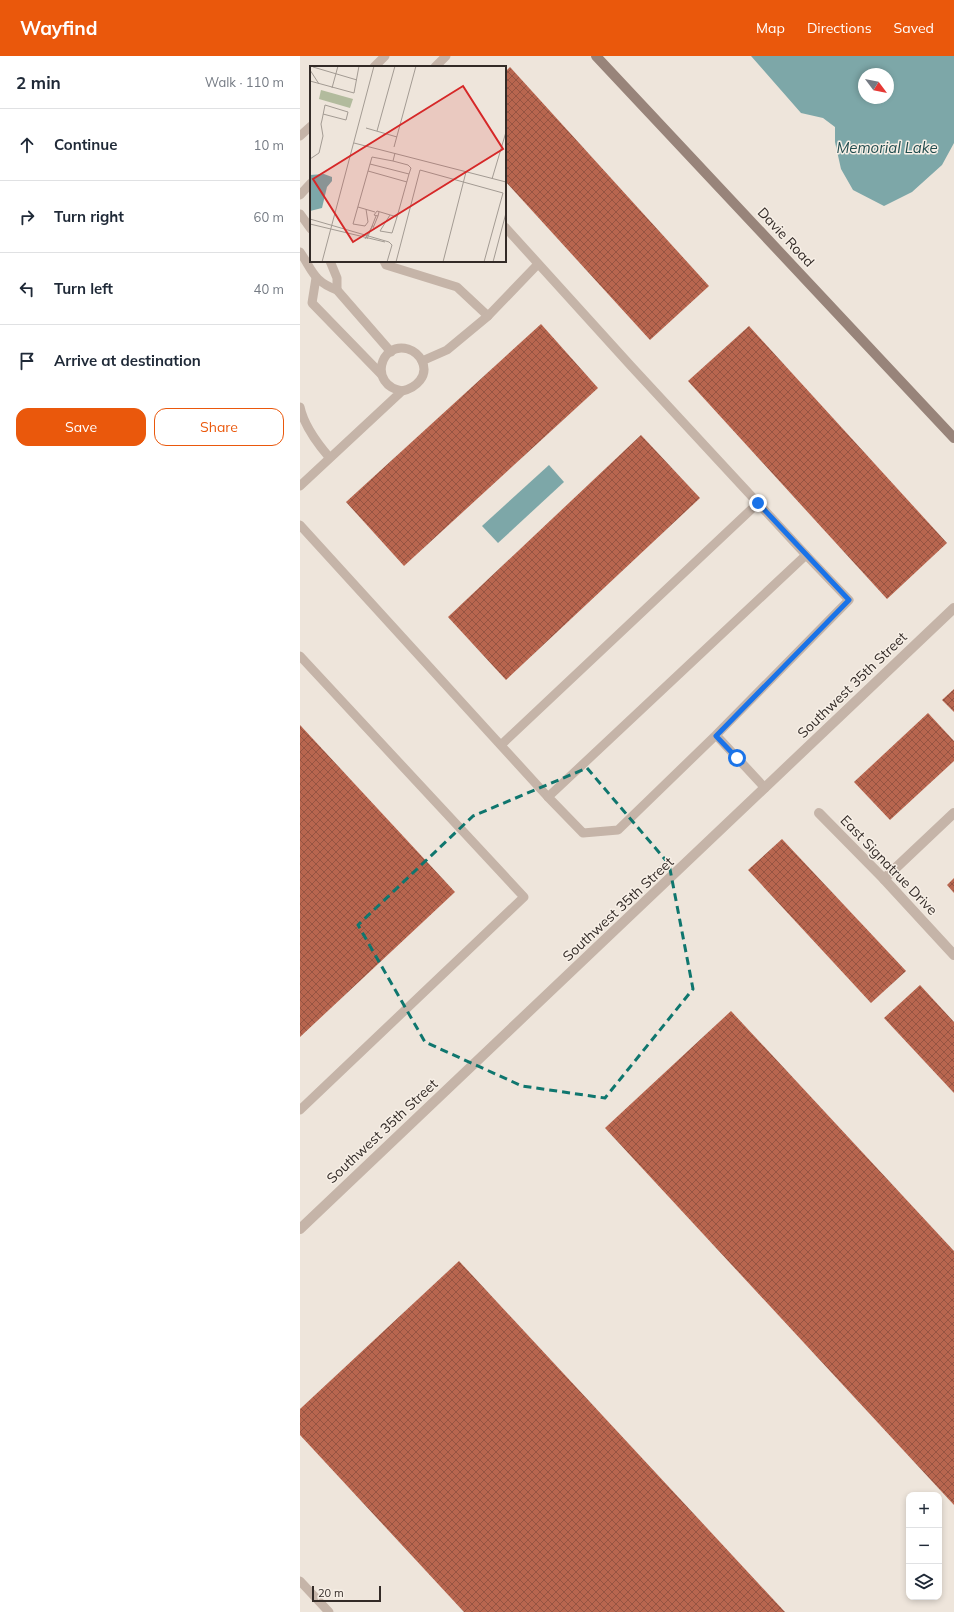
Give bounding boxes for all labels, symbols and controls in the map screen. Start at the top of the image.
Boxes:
text: Wayfind [20,16,97,40]
text: Map [756,19,785,37]
text: Directions [807,19,872,37]
text: Saved [894,19,934,37]
inset map [310,66,506,262]
north arrow [858,68,894,104]
text: 2 min [16,72,61,93]
text: Walk · 110 m [205,74,284,90]
icon: ahead [16,134,38,156]
text: Continue [54,135,117,154]
text: 10 m [254,137,284,153]
water label: Memorial Lake [836,138,938,157]
street label: Davie Road [754,203,818,271]
icon: right [16,206,38,228]
text: Turn right [54,207,124,226]
text: 60 m [254,209,284,225]
icon: left [16,278,38,300]
text: Turn left [54,279,113,298]
text: 40 m [254,281,284,297]
icon: arrive [16,350,38,372]
text: Arrive at destination [54,351,201,370]
button: Save [16,408,146,446]
button: Share [154,408,284,446]
route end [749,494,767,512]
street label: Southwest 35th Street [794,628,911,742]
route start [728,749,746,767]
street label: East Signatrue Drive [837,811,941,919]
street label: Southwest 35th Street [559,853,677,965]
street label: Southwest 35th Street [323,1075,441,1187]
map controls [906,1492,942,1600]
button: + [906,1492,942,1528]
button: − [906,1528,942,1564]
button: layers [906,1564,942,1600]
scale bar [312,1584,381,1603]
text: 20 m [318,1586,344,1600]

